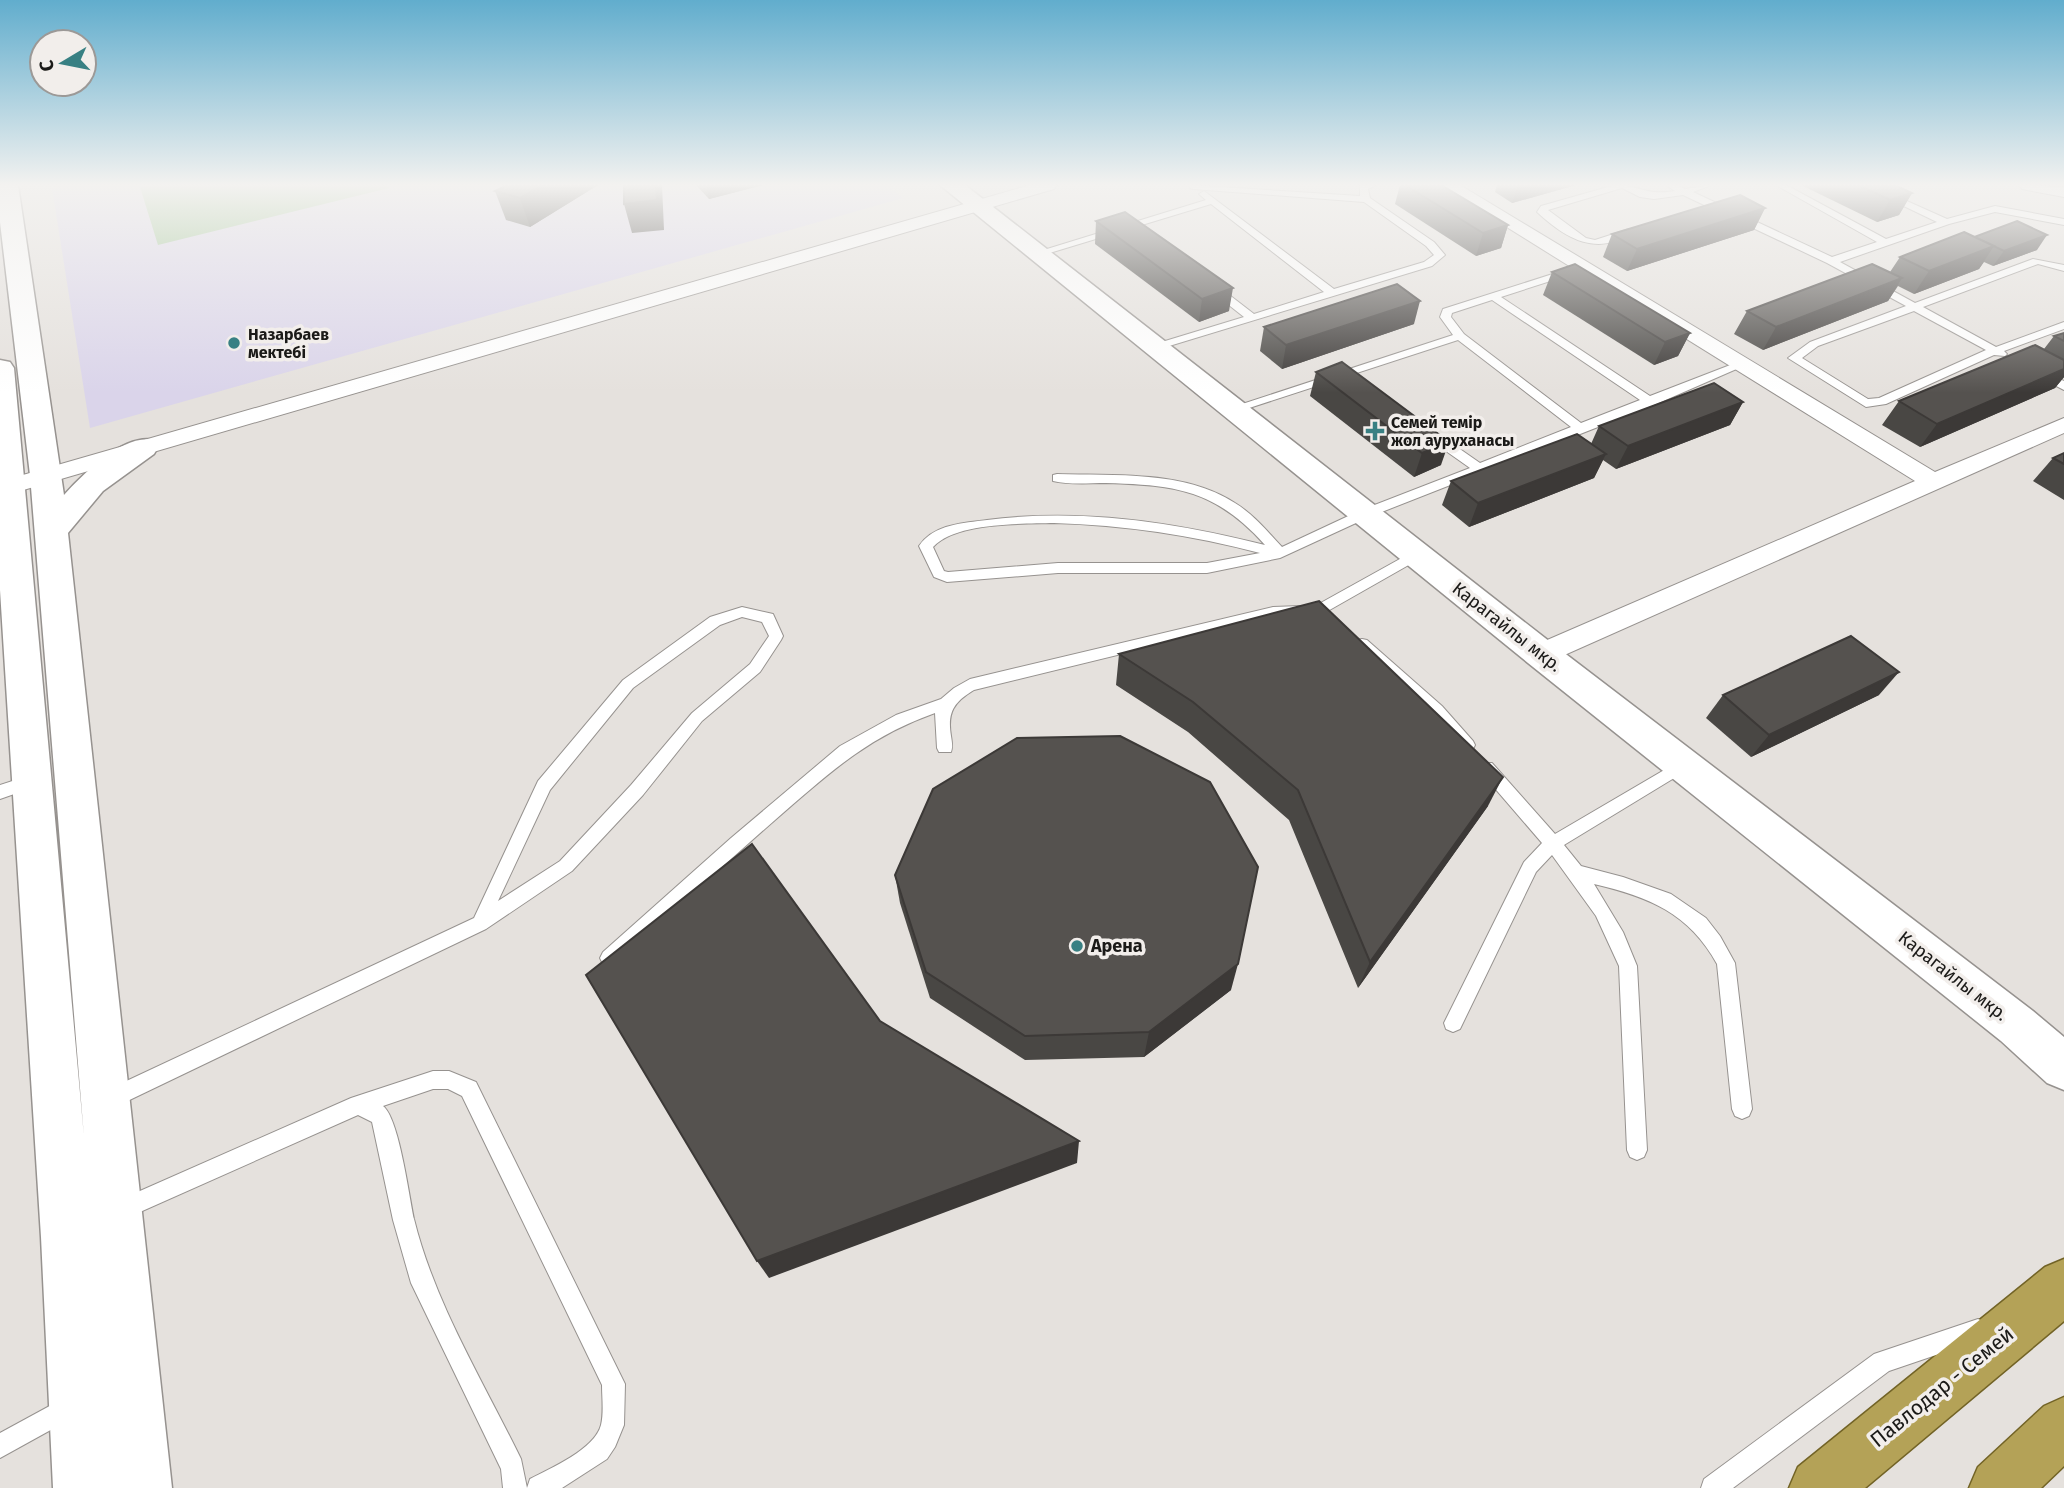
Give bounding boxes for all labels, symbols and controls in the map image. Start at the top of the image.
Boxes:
north arrow [28,28,98,98]
text: С [34,58,59,73]
place label: Назарбаев мектебі [248,325,329,362]
marker: Назарбаев мектебі [226,335,242,351]
place label: Семей темір жол ауруханасы [1391,413,1514,450]
marker: Семей темір жол ауруханасы [1365,421,1385,441]
street label: Карагайлы мкр. [1448,577,1566,677]
street label: Карагайлы мкр. [1894,926,2012,1026]
place label: Арена [1090,935,1143,957]
marker: Арена [1069,938,1085,954]
street label: Павлодар - Семей [1865,1321,2019,1453]

